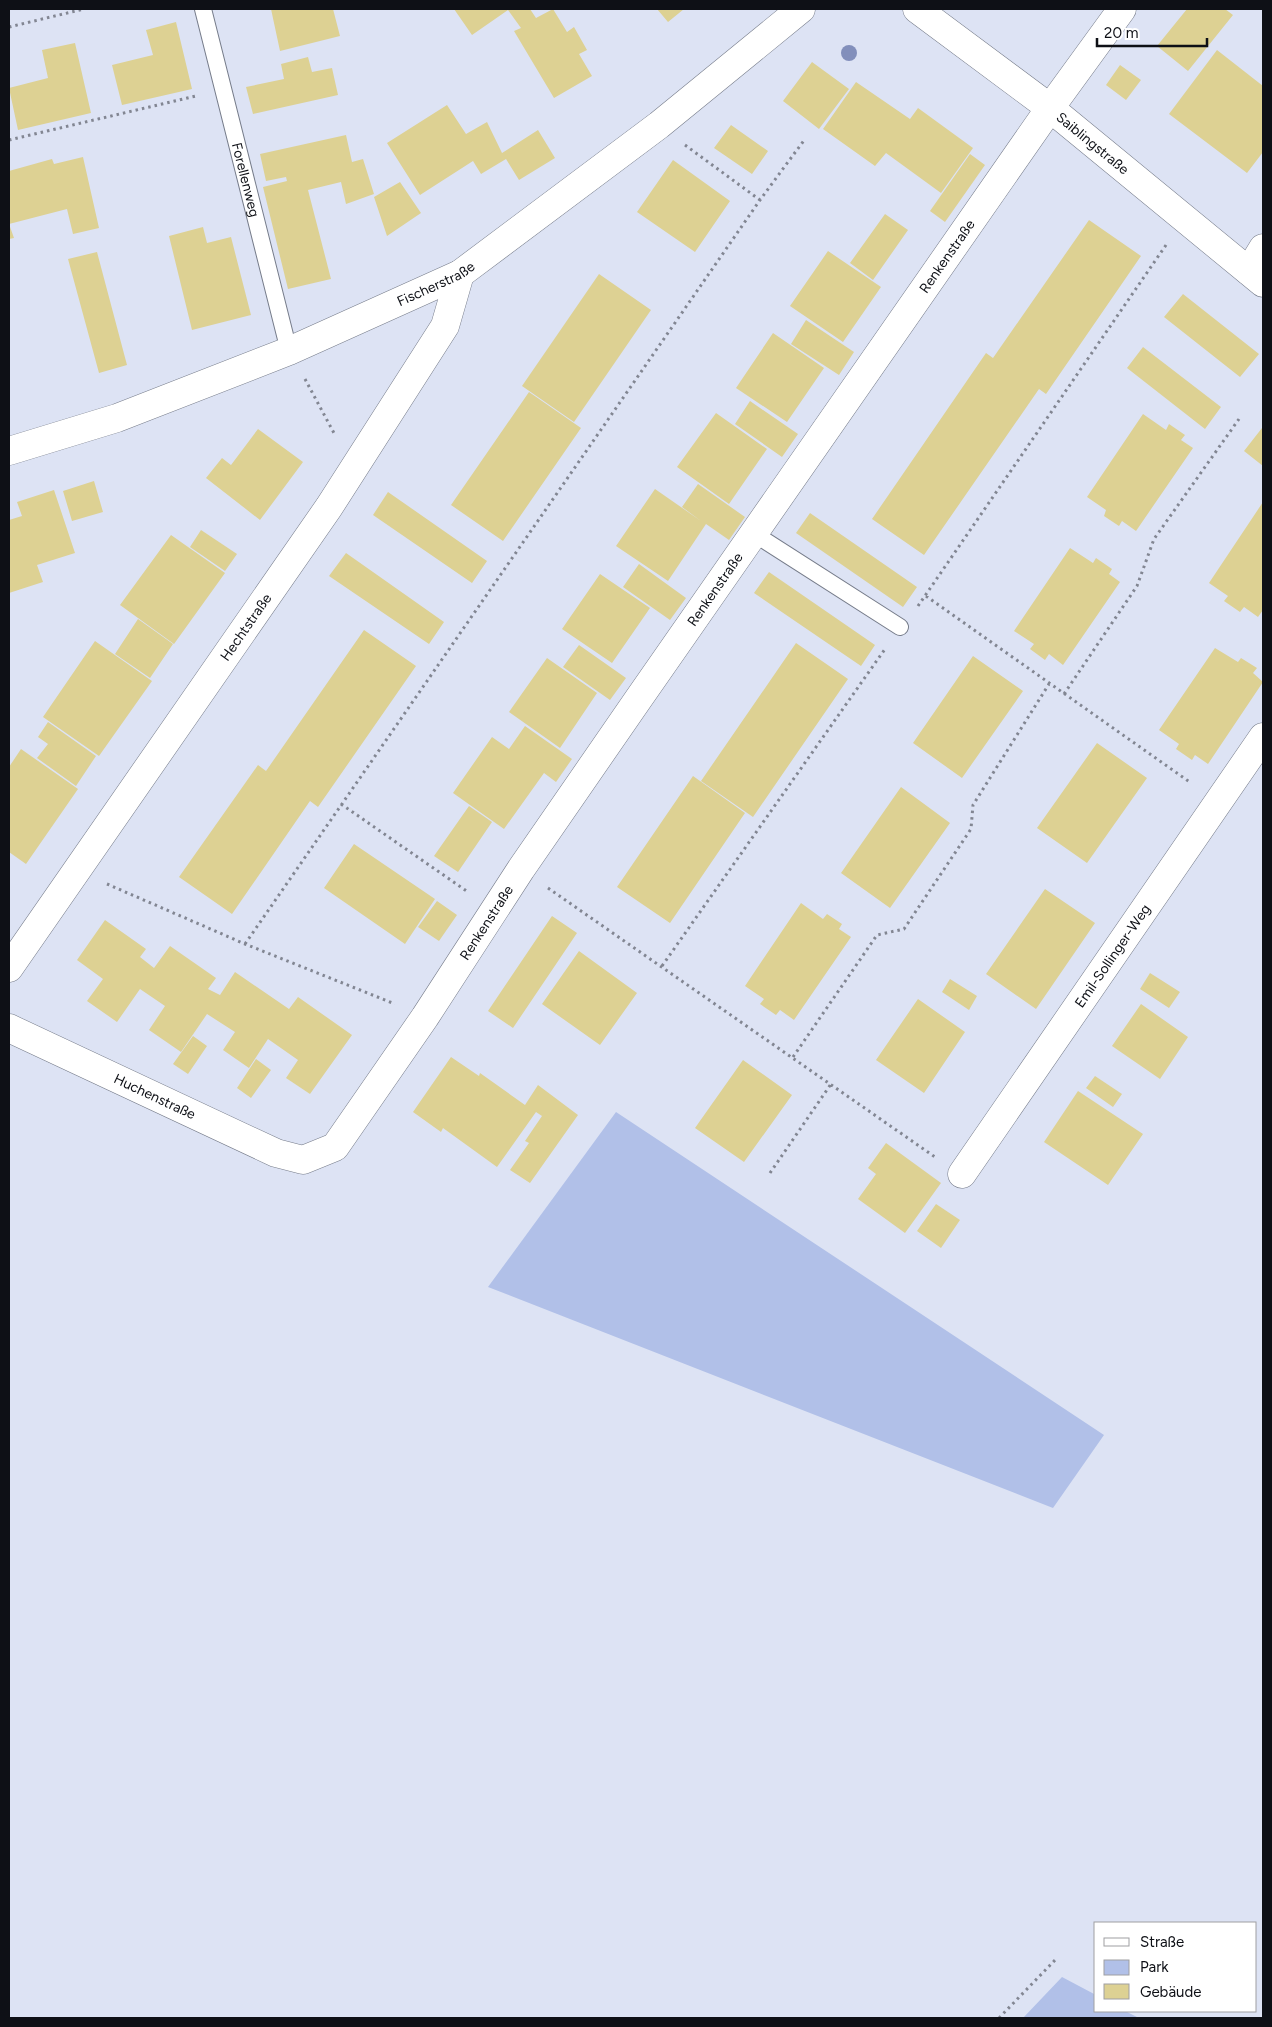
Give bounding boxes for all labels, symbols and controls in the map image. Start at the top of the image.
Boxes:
scale bar [1097,15,1207,47]
text: 20 m [1104,24,1138,42]
street label: Saiblingstraße [1053,108,1133,178]
street label: Forellenweg [228,141,263,219]
street label: Renkenstraße [915,216,978,296]
street label: Fischerstraße [394,257,478,310]
street label: Renkenstraße [683,549,746,629]
street label: Hechtstraße [216,590,275,664]
street label: Renkenstraße [456,882,517,963]
street label: Emil-Sollinger-Weg [1071,901,1154,1011]
street label: Huchenstraße [111,1070,199,1123]
legend [1094,1922,1257,2012]
text: Straße [1140,1933,1184,1951]
text: Park [1140,1958,1169,1976]
text: Gebäude [1140,1983,1201,2001]

